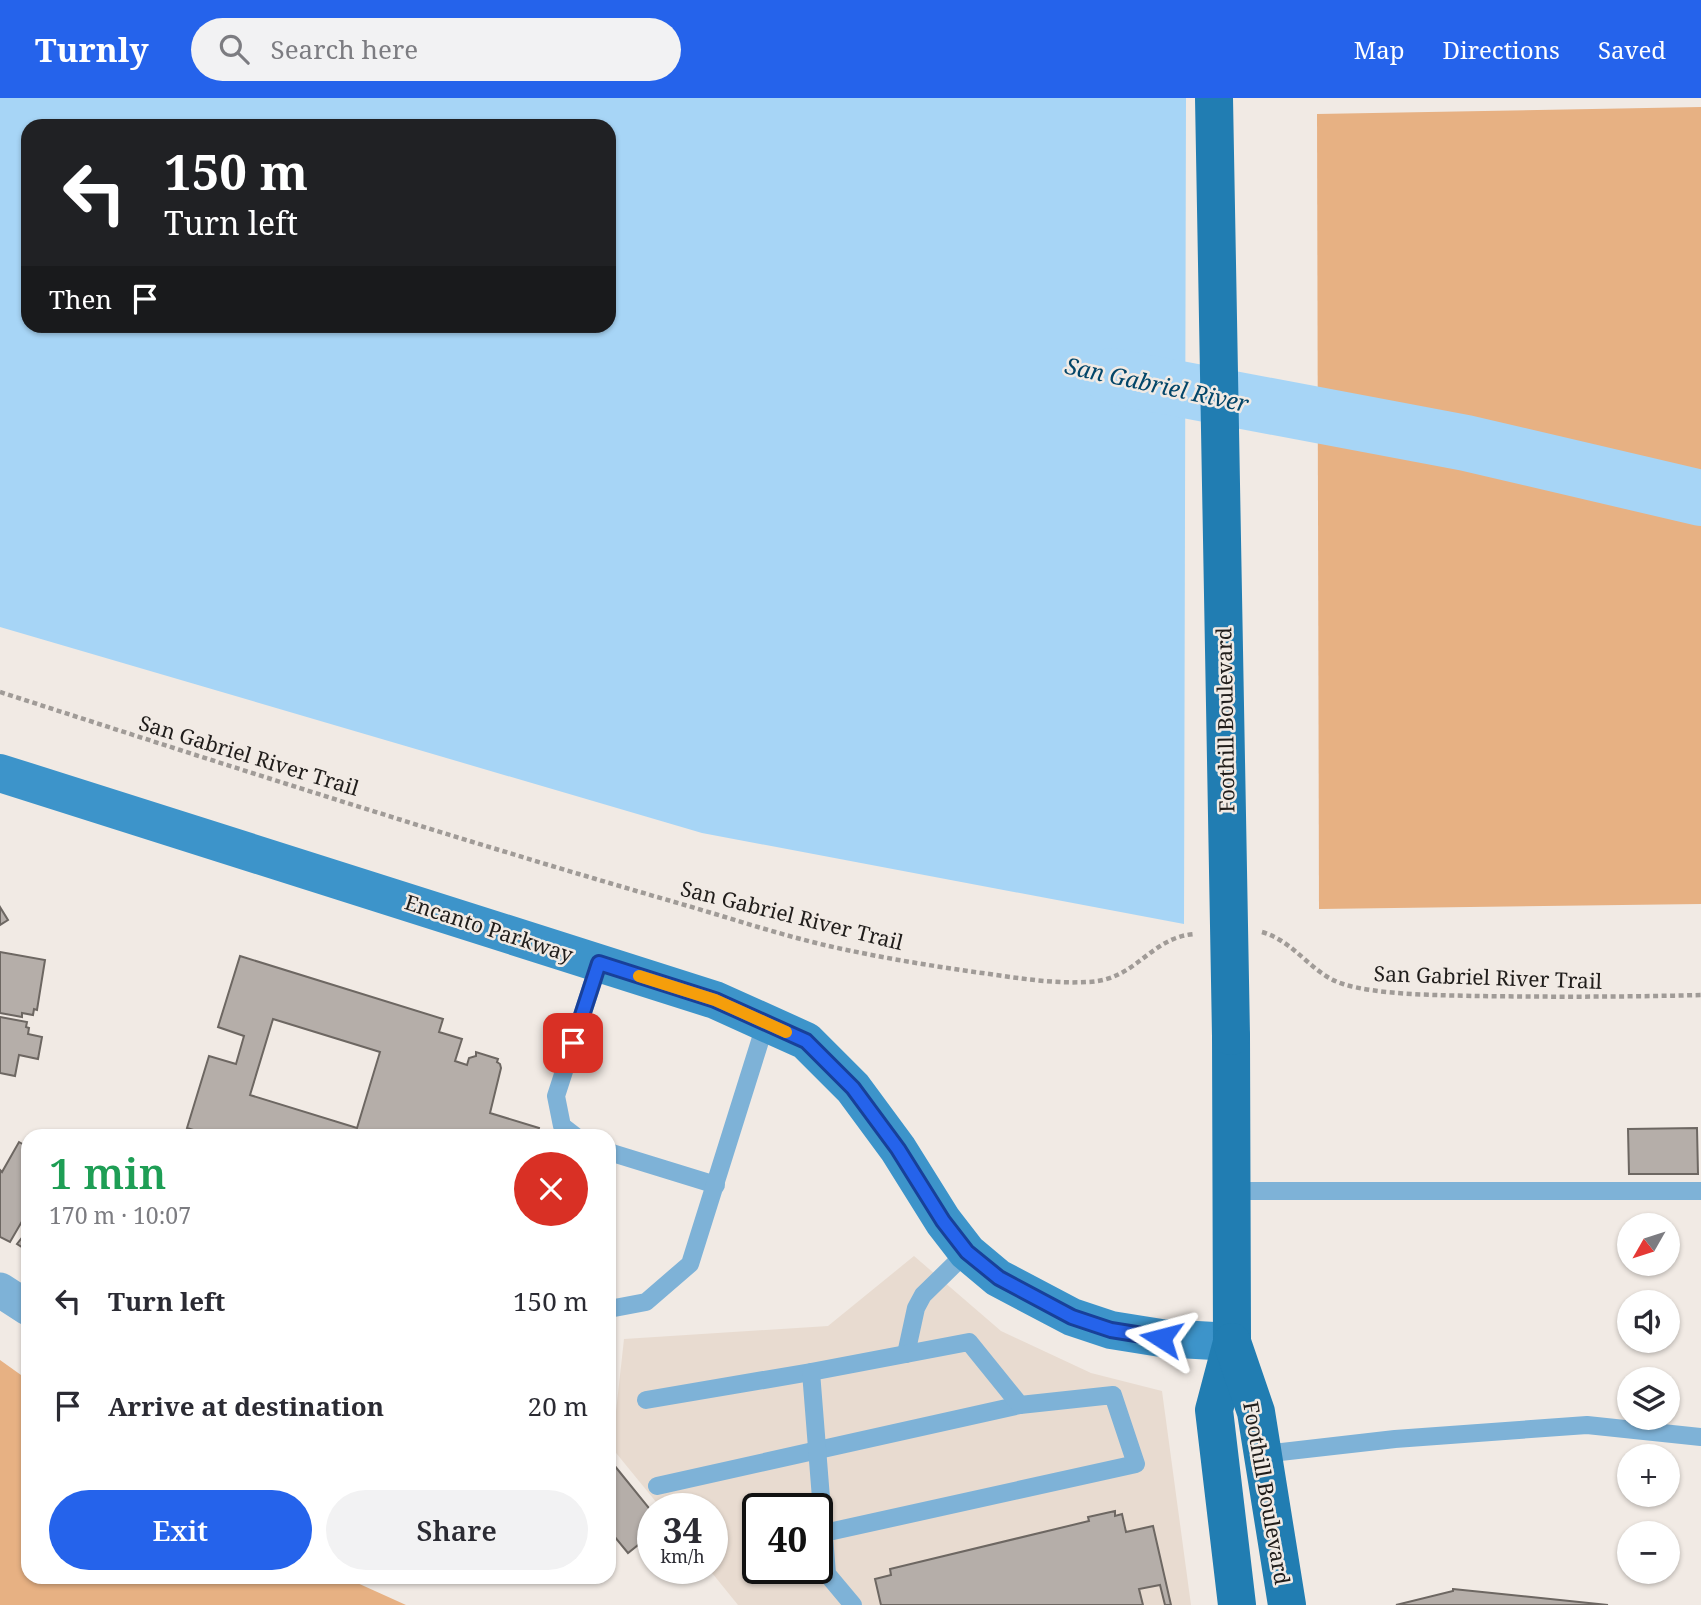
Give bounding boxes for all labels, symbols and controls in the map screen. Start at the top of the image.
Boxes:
search box [191,18,681,81]
text: Turnly [35,27,149,72]
icon: search [215,30,253,68]
text: Search here [271,31,418,67]
text: Map [1354,33,1405,66]
text: Directions [1443,33,1560,66]
text: Saved [1598,33,1666,66]
text: 150 m [164,138,308,204]
icon: left [49,147,140,238]
text: Turn left [164,201,298,244]
icon: arrive [126,280,164,318]
text: Then [49,281,112,317]
water label: San Gabriel River [1062,349,1252,419]
street label: Foothill Boulevard [1209,627,1241,813]
street label: San Gabriel River Trail [136,708,363,802]
street label: San Gabriel River Trail [678,874,907,956]
street label: Encanto Parkway [401,888,577,968]
street label: San Gabriel River Trail [1373,959,1603,995]
pin [543,1013,603,1073]
icon: arrive [554,1024,592,1062]
text: 1 min [49,1144,166,1201]
button: close [514,1152,588,1226]
text: 170 m · 10:07 [49,1199,191,1231]
north arrow [1617,1213,1680,1276]
map controls [1617,1213,1680,1584]
icon: left [49,1282,87,1320]
text: Turn left [108,1283,225,1319]
text: 150 m [513,1283,588,1319]
button: sound [1617,1290,1680,1353]
position arrow [1124,1301,1198,1375]
button: layers [1617,1367,1680,1430]
icon: arrive [49,1387,87,1425]
text: Arrive at destination [108,1388,384,1424]
text: 20 m [528,1388,588,1424]
street label: Foothill Boulevard [1237,1399,1297,1587]
button: + [1617,1444,1680,1507]
button: Exit [49,1490,312,1570]
button: Share [326,1490,588,1570]
speed limit sign: 40 [742,1493,833,1584]
text: 34 [663,1506,702,1553]
button: − [1617,1521,1680,1584]
text: km/h [660,1544,705,1568]

